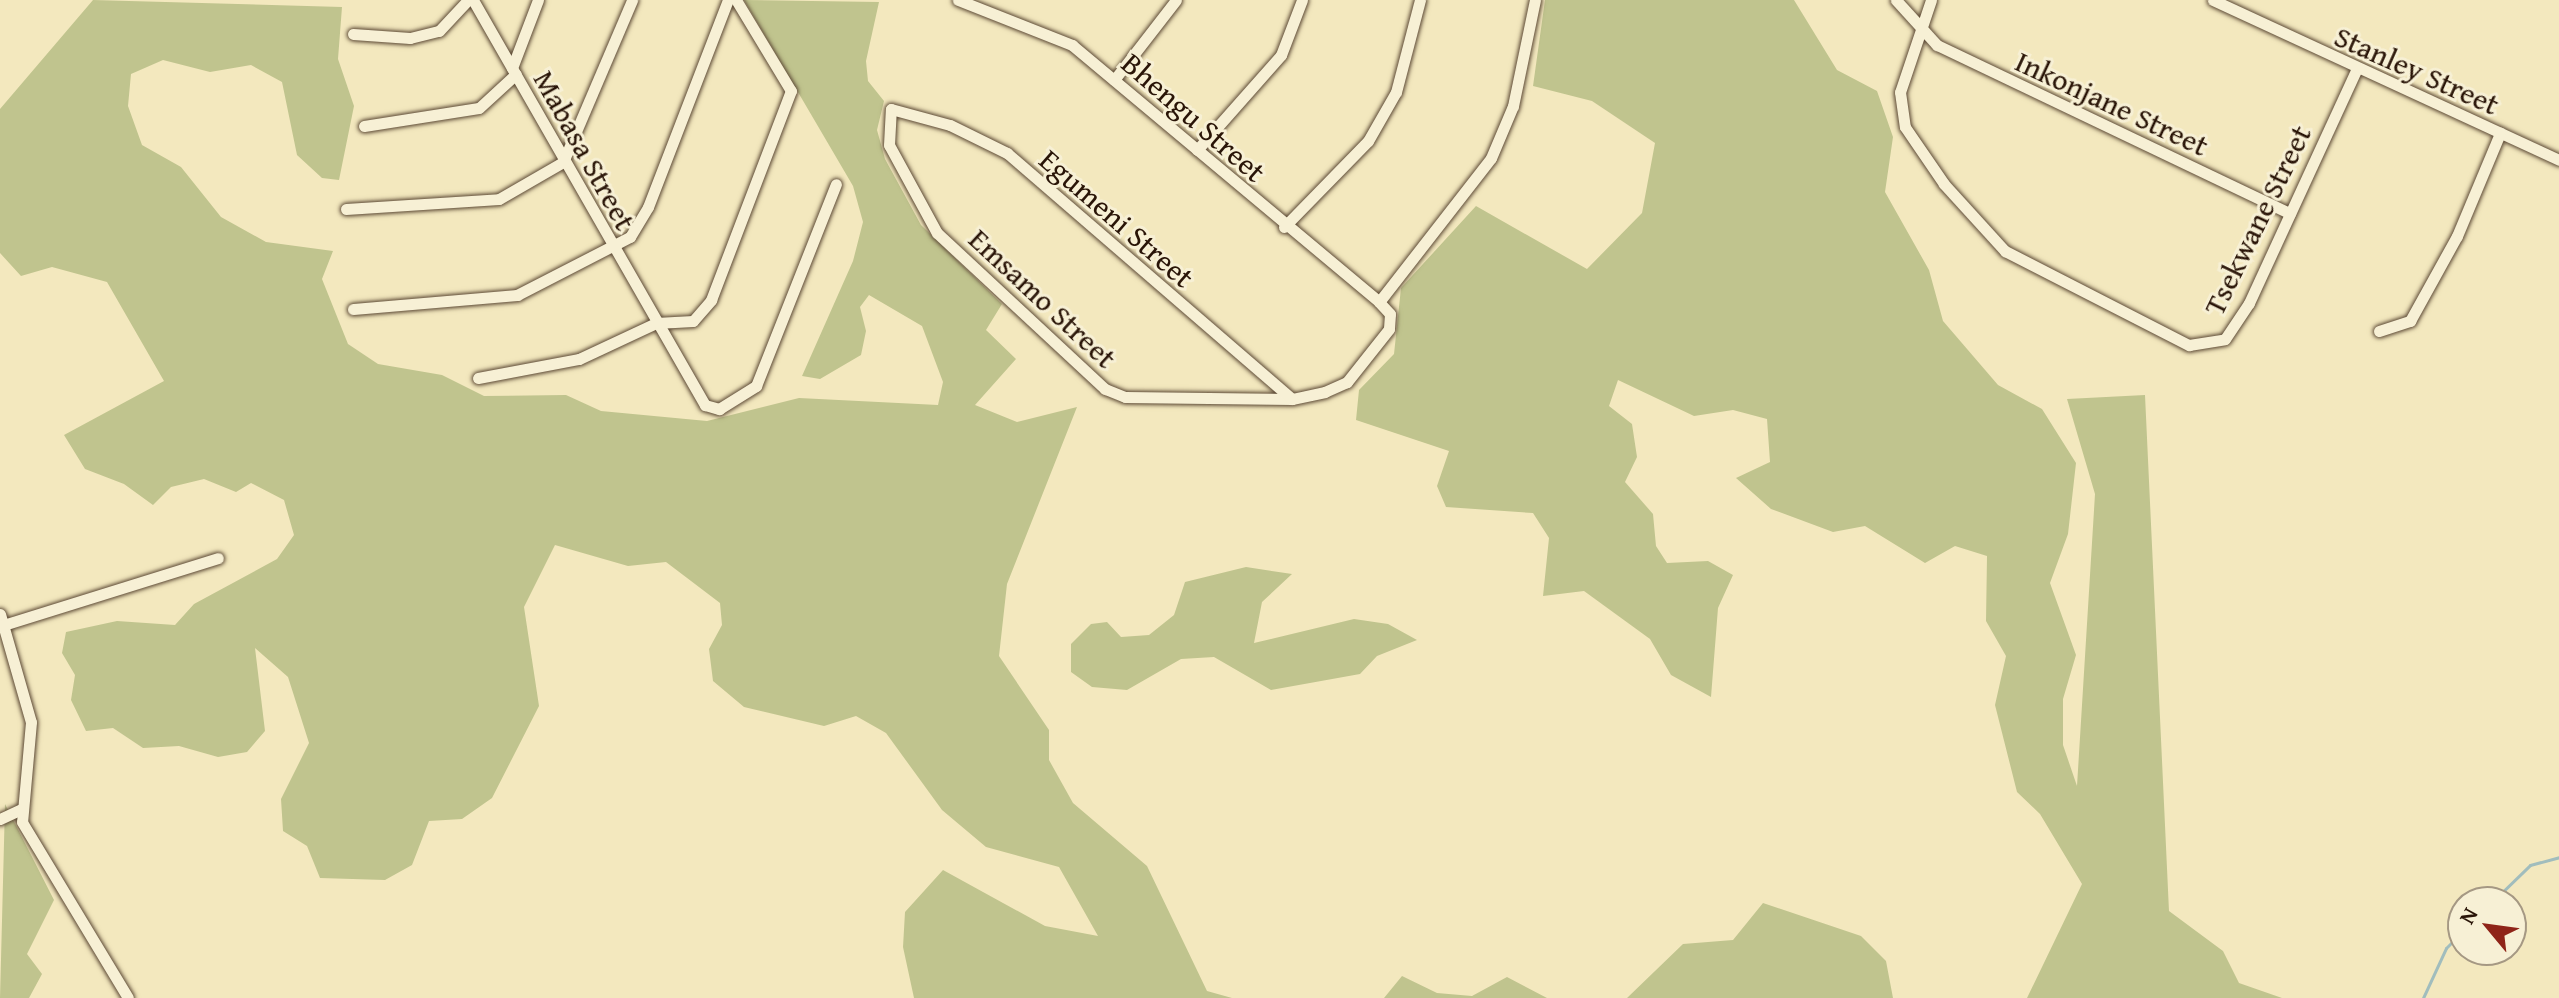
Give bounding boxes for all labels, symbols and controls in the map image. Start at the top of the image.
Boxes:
street label: Stanley Street [2329,18,2505,122]
street label: Inkonjane Street [2010,43,2214,163]
street label: Bhengu Street [1115,45,1273,189]
street label: Mabasa Street [526,64,644,236]
street label: Tsekwane Street [2196,119,2318,321]
street label: Egumeni Street [1032,141,1202,295]
street label: Emsamo Street [962,221,1124,375]
north arrow [2447,886,2527,966]
text: N [2450,901,2485,930]

